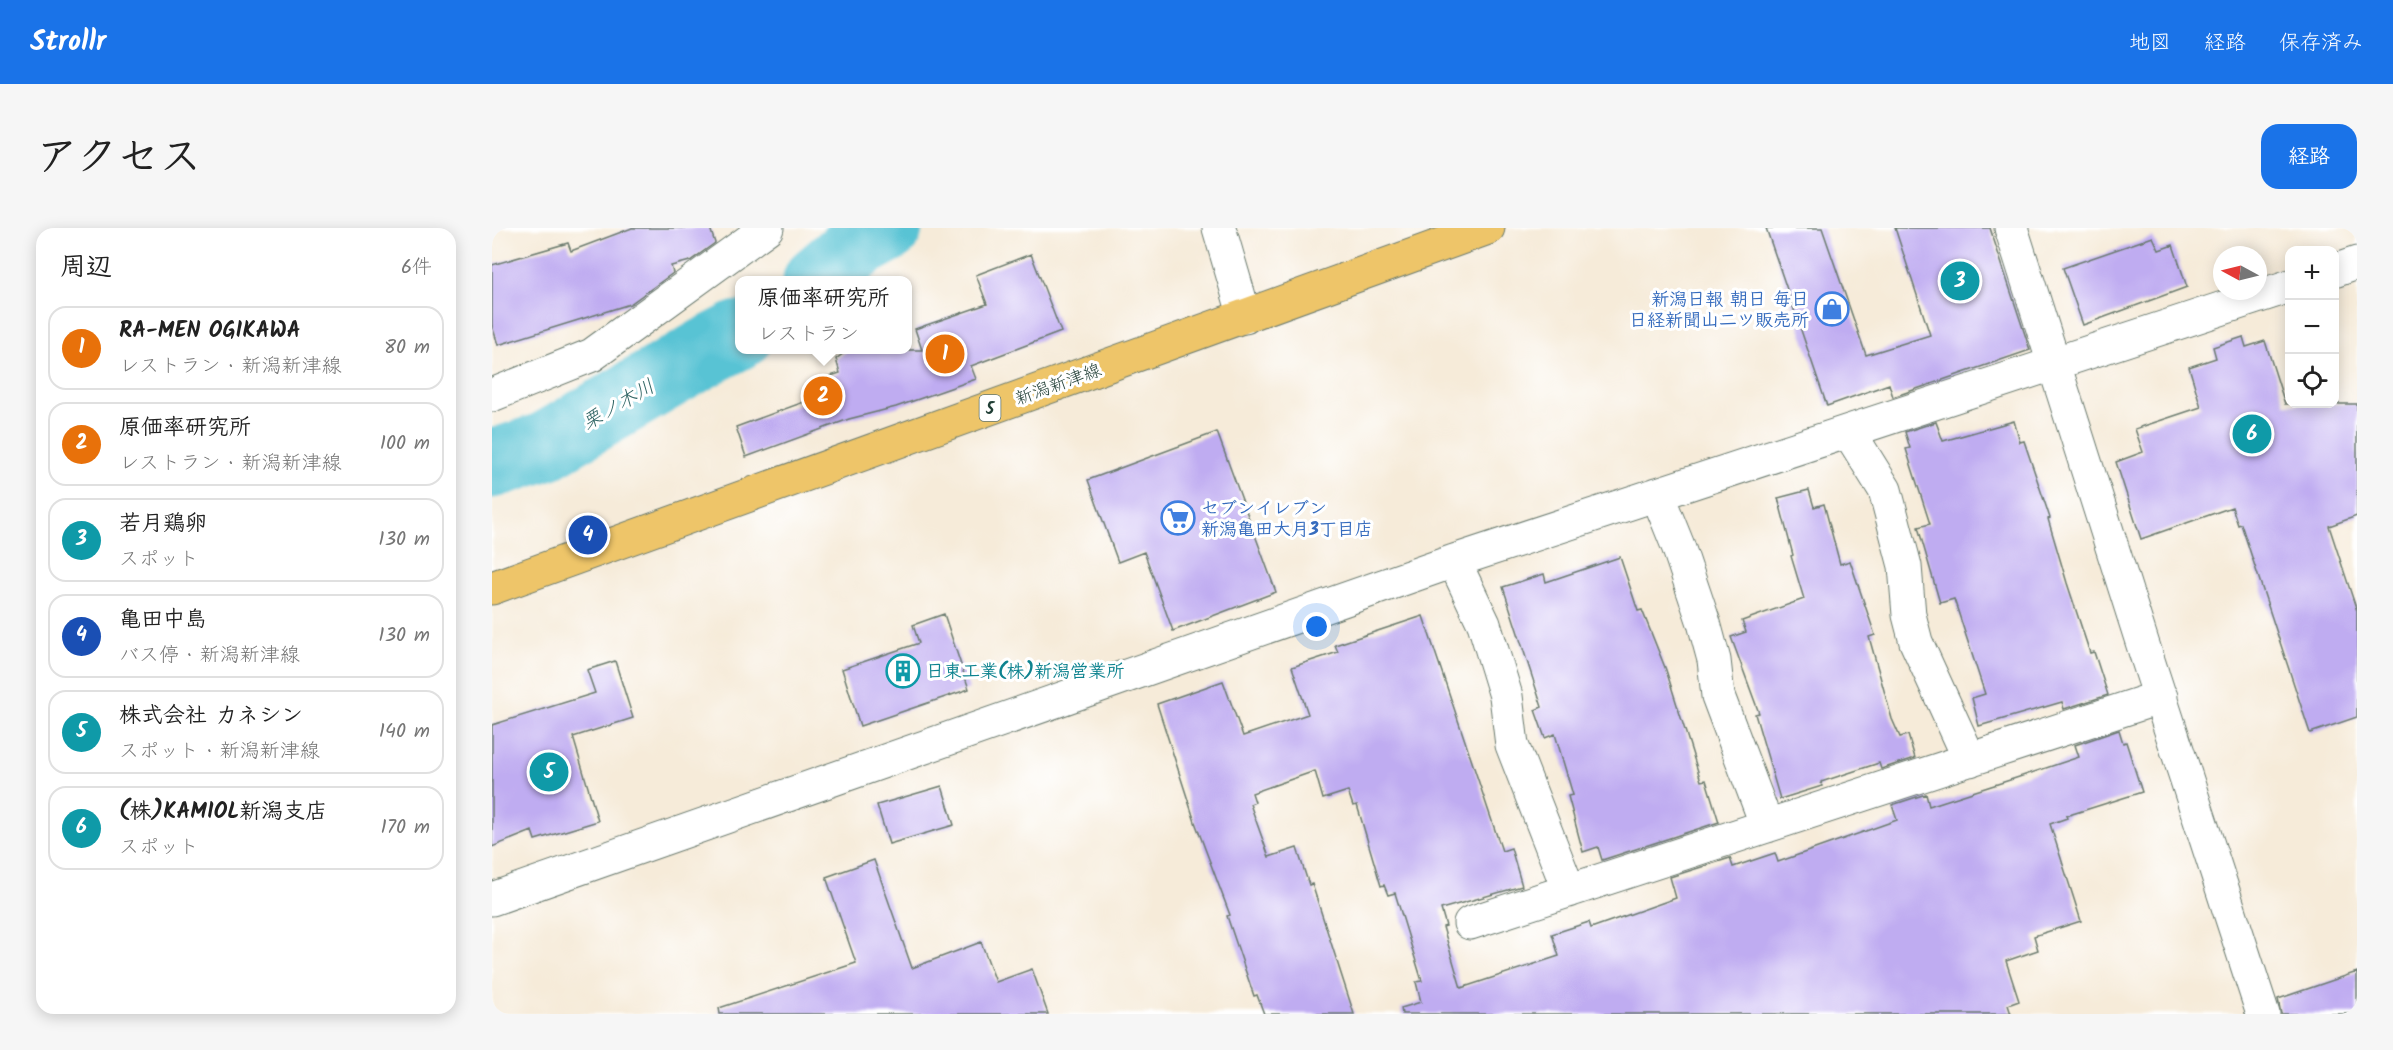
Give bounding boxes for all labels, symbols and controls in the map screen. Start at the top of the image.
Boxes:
text: Strollr [30,20,106,65]
text: 地図 [2129,27,2171,60]
text: 経路 [2204,27,2246,60]
text: 保存済み [2279,27,2363,60]
button: 経路 [2261,124,2357,189]
text: アクセス [36,125,201,192]
north arrow [2213,246,2267,300]
map controls [2285,246,2339,408]
button: + [2285,246,2339,300]
text: 周辺 [60,247,112,289]
text: 6件 [401,252,432,284]
pin: 3 [1940,259,1980,304]
popup [735,276,912,354]
text: 原価率研究所 [757,282,890,317]
place label: 新潟日報 朝日 毎日 日経新聞山二ツ販売所 [1629,286,1809,336]
shop icon: 新潟日報 朝日 毎日 日経新聞山二ツ販売所 [1814,291,1850,327]
button: − [2285,300,2339,354]
text: RA-MEN OGIKAWA [119,314,301,349]
text: レストラン [757,319,859,351]
text: 1 [78,332,85,364]
text: 80 m [384,332,430,364]
pin: 1 [926,332,964,376]
text: レストラン · 新潟新津線 [119,351,341,383]
button: locate [2285,354,2339,408]
street label: 新潟新津線 [1011,356,1106,414]
water label: 栗ノ木川 [576,372,662,440]
pin: 2 [804,374,842,418]
road number: 5 [980,395,1000,421]
text: 原価率研究所 [119,411,251,446]
pin: 6 [2232,412,2272,456]
text: 2 [76,428,87,460]
text: 100 m [380,428,430,460]
text: レストラン · 新潟新津線 [119,448,341,480]
place label: セブンイレブン 新潟亀田大月3丁目店 [1201,495,1373,545]
supermarket icon: セブンイレブン 新潟亀田大月3丁目店 [1160,500,1196,536]
text: 若月鶏卵 [119,507,207,542]
pin: 4 [568,512,608,558]
text: 3 [76,524,87,556]
text: 130 m [378,524,430,556]
text: スポット [119,544,199,576]
text: 亀田中島 [119,603,207,638]
your location [1302,612,1331,641]
text: 4 [76,620,87,652]
text: 130 m [378,620,430,652]
text: バス停 · 新潟新津線 [119,640,300,672]
building icon: 日東工業(株)新潟営業所 [885,653,921,689]
place label: 日東工業(株)新潟営業所 [926,658,1124,687]
text: 株式会社 カネシン [119,699,303,734]
text: 5 [76,716,87,748]
text: 140 m [379,716,430,748]
text: スポット · 新潟新津線 [119,736,320,768]
pin: 5 [530,750,568,794]
text: (株)KAMIOL新潟支店 [119,795,327,830]
text: 6 [76,812,87,844]
text: 170 m [381,812,430,844]
text: スポット [119,832,199,864]

